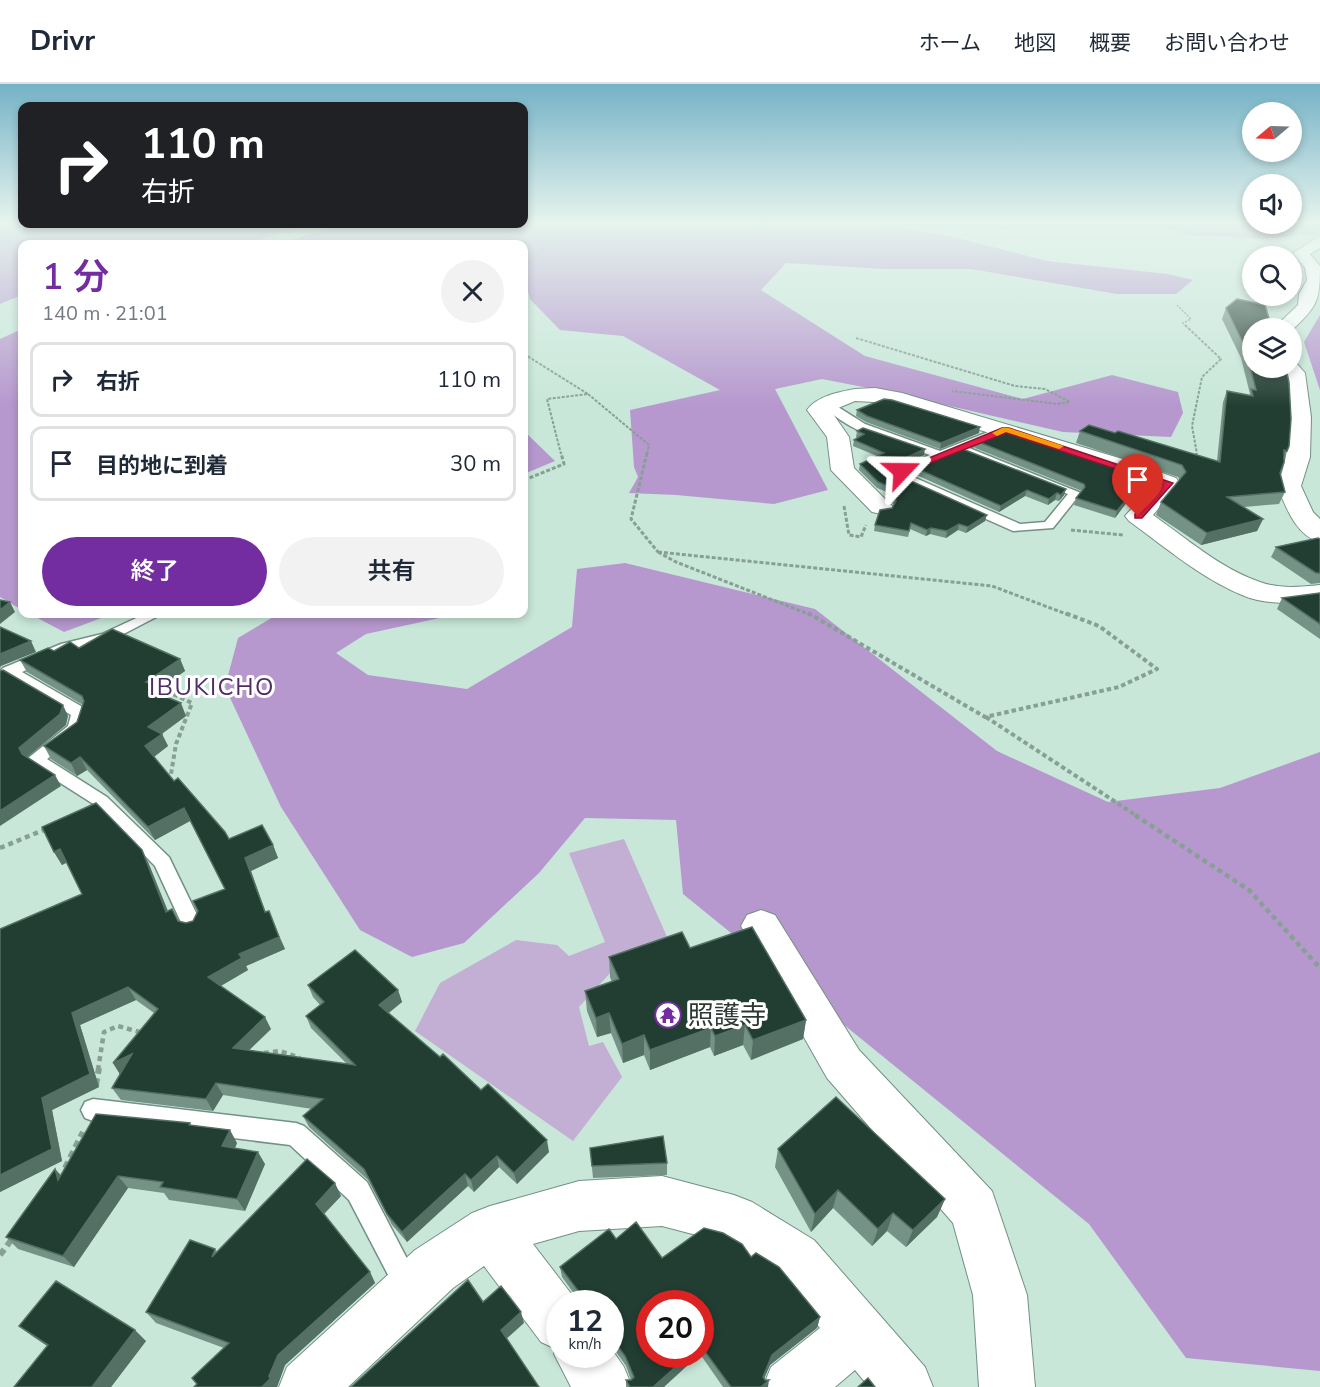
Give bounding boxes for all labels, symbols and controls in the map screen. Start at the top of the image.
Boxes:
text: Drivr [30,22,95,60]
text: ホーム [919,29,981,57]
text: 地図 [1014,29,1056,57]
text: 概要 [1089,29,1131,57]
text: お問い合わせ [1164,29,1290,57]
north arrow [1242,102,1302,162]
map controls [1242,102,1302,378]
text: 110 m [141,116,265,173]
icon: right [42,126,120,204]
text: 右折 [141,174,195,211]
button: sound [1242,174,1302,234]
button: search [1242,246,1302,306]
text: 1 分 [42,253,109,302]
button: close [441,260,504,323]
text: 140 m · 21:01 [42,300,168,327]
button: layers [1242,318,1302,378]
icon: right [45,363,78,396]
text: 110 m [437,365,501,395]
text: 右折 [96,367,140,397]
position arrow [870,439,934,503]
icon: arrive [45,447,78,480]
text: 30 m [450,449,501,479]
text: 目的地に到着 [96,451,228,481]
pin [1112,454,1163,516]
icon: arrive [1121,463,1154,496]
button: 終了 [42,537,267,606]
button: 共有 [279,537,504,606]
district label: IBUKICHO [149,671,275,703]
place label: 照護寺 [688,998,766,1033]
temple icon: 照護寺 [653,1000,683,1030]
speed limit sign: 20 [636,1290,714,1368]
text: 12 [567,1301,603,1342]
text: km/h [568,1334,602,1354]

